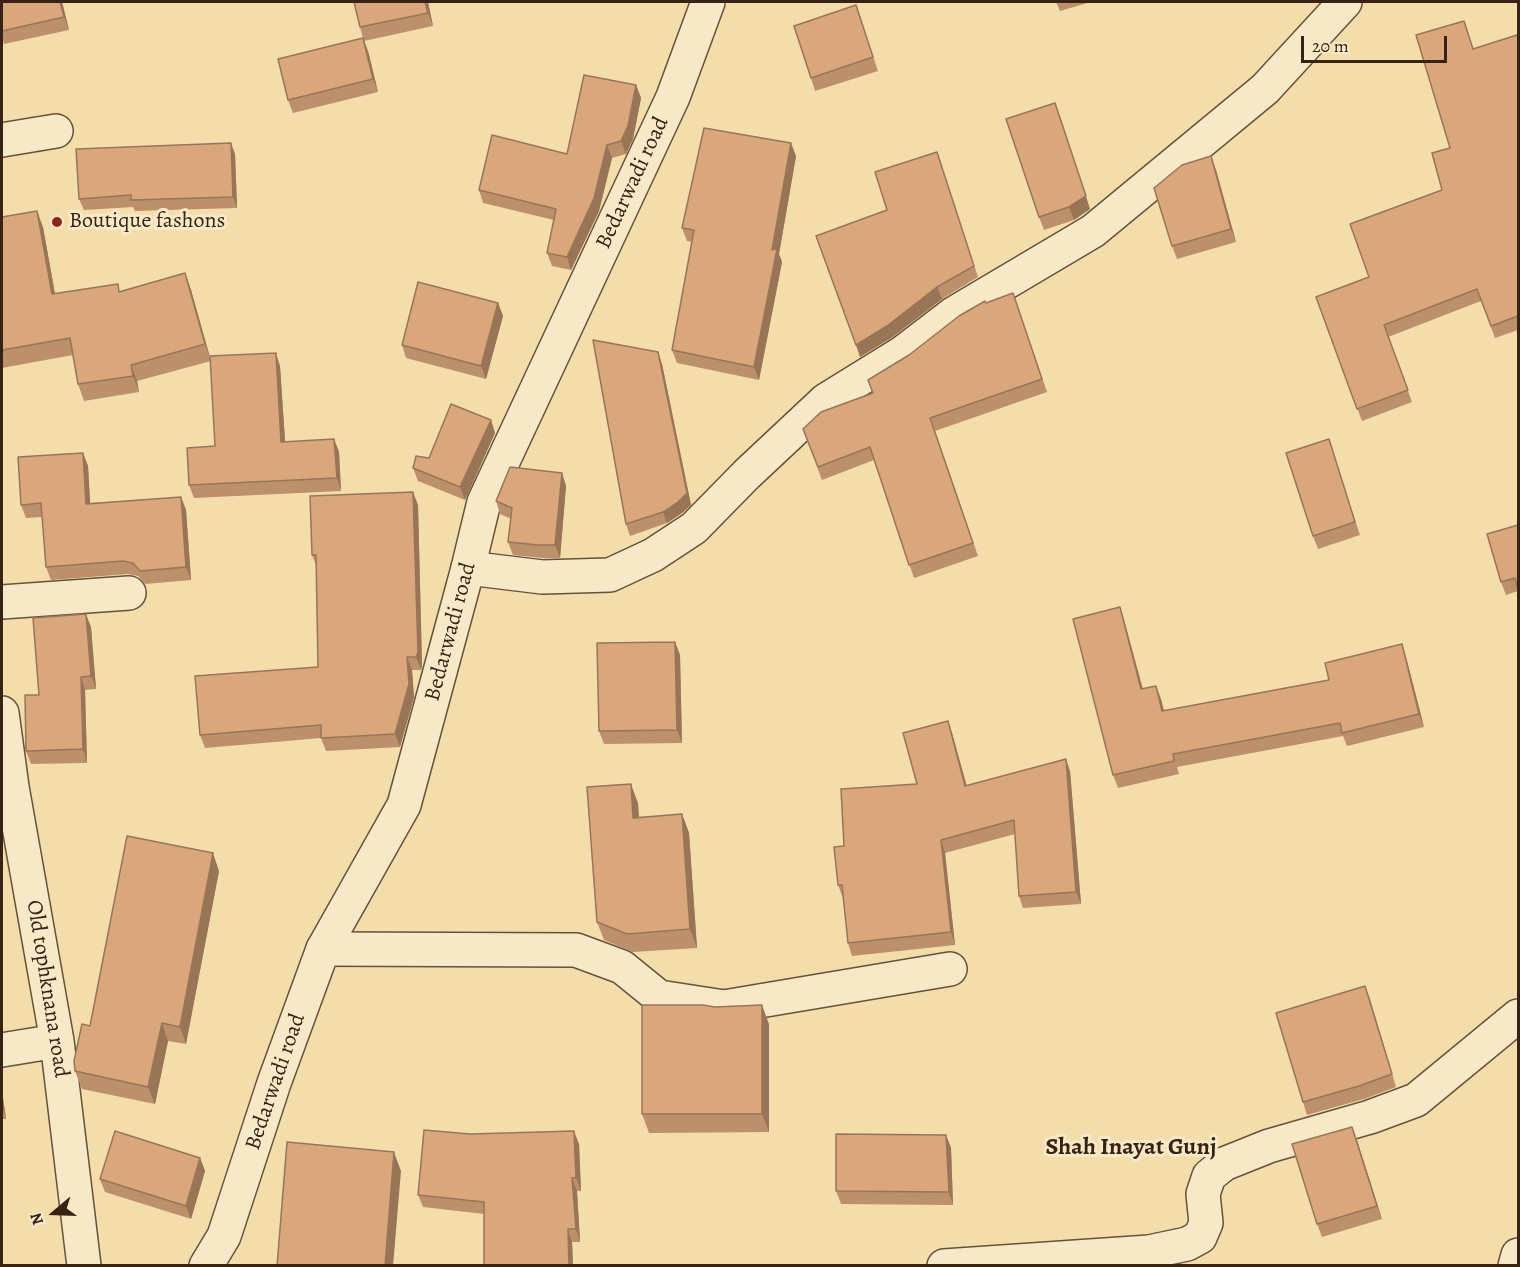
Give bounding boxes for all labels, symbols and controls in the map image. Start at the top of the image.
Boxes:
scale bar [1304,24,1450,62]
text: 20 m [1312,34,1349,58]
street label: Bedarwadi road [591,113,675,253]
place label: Boutique fashons [69,209,225,235]
marker: Boutique fashons [50,215,64,229]
street label: Bedarwadi road [420,560,482,704]
street label: Old tophknana road [20,898,74,1080]
street label: Bedarwadi road [240,1010,312,1154]
district label: Shah Inayat Gunj [1045,1134,1217,1162]
north arrow [24,1183,84,1243]
text: N [25,1210,49,1228]

